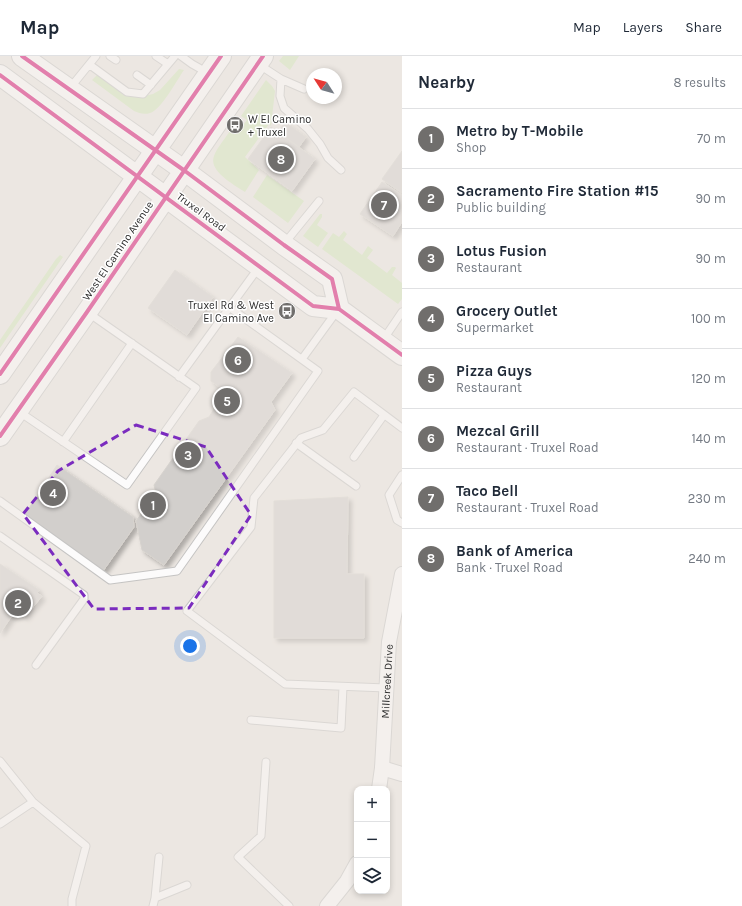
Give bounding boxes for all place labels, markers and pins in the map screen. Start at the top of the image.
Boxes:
place label: W El Camino + Truxel [248,113,311,139]
bus stop icon: W El Camino + Truxel [225,115,245,135]
pin: 8 [268,144,294,174]
pin: 7 [371,190,397,220]
place label: Truxel Rd & West El Camino Ave [188,299,274,325]
bus stop icon: Truxel Rd & West El Camino Ave [277,301,297,321]
pin: 6 [225,345,251,375]
pin: 5 [214,386,240,416]
pin: 3 [175,440,201,470]
pin: 4 [40,478,66,508]
pin: 1 [140,490,166,520]
pin: 2 [5,588,31,618]

